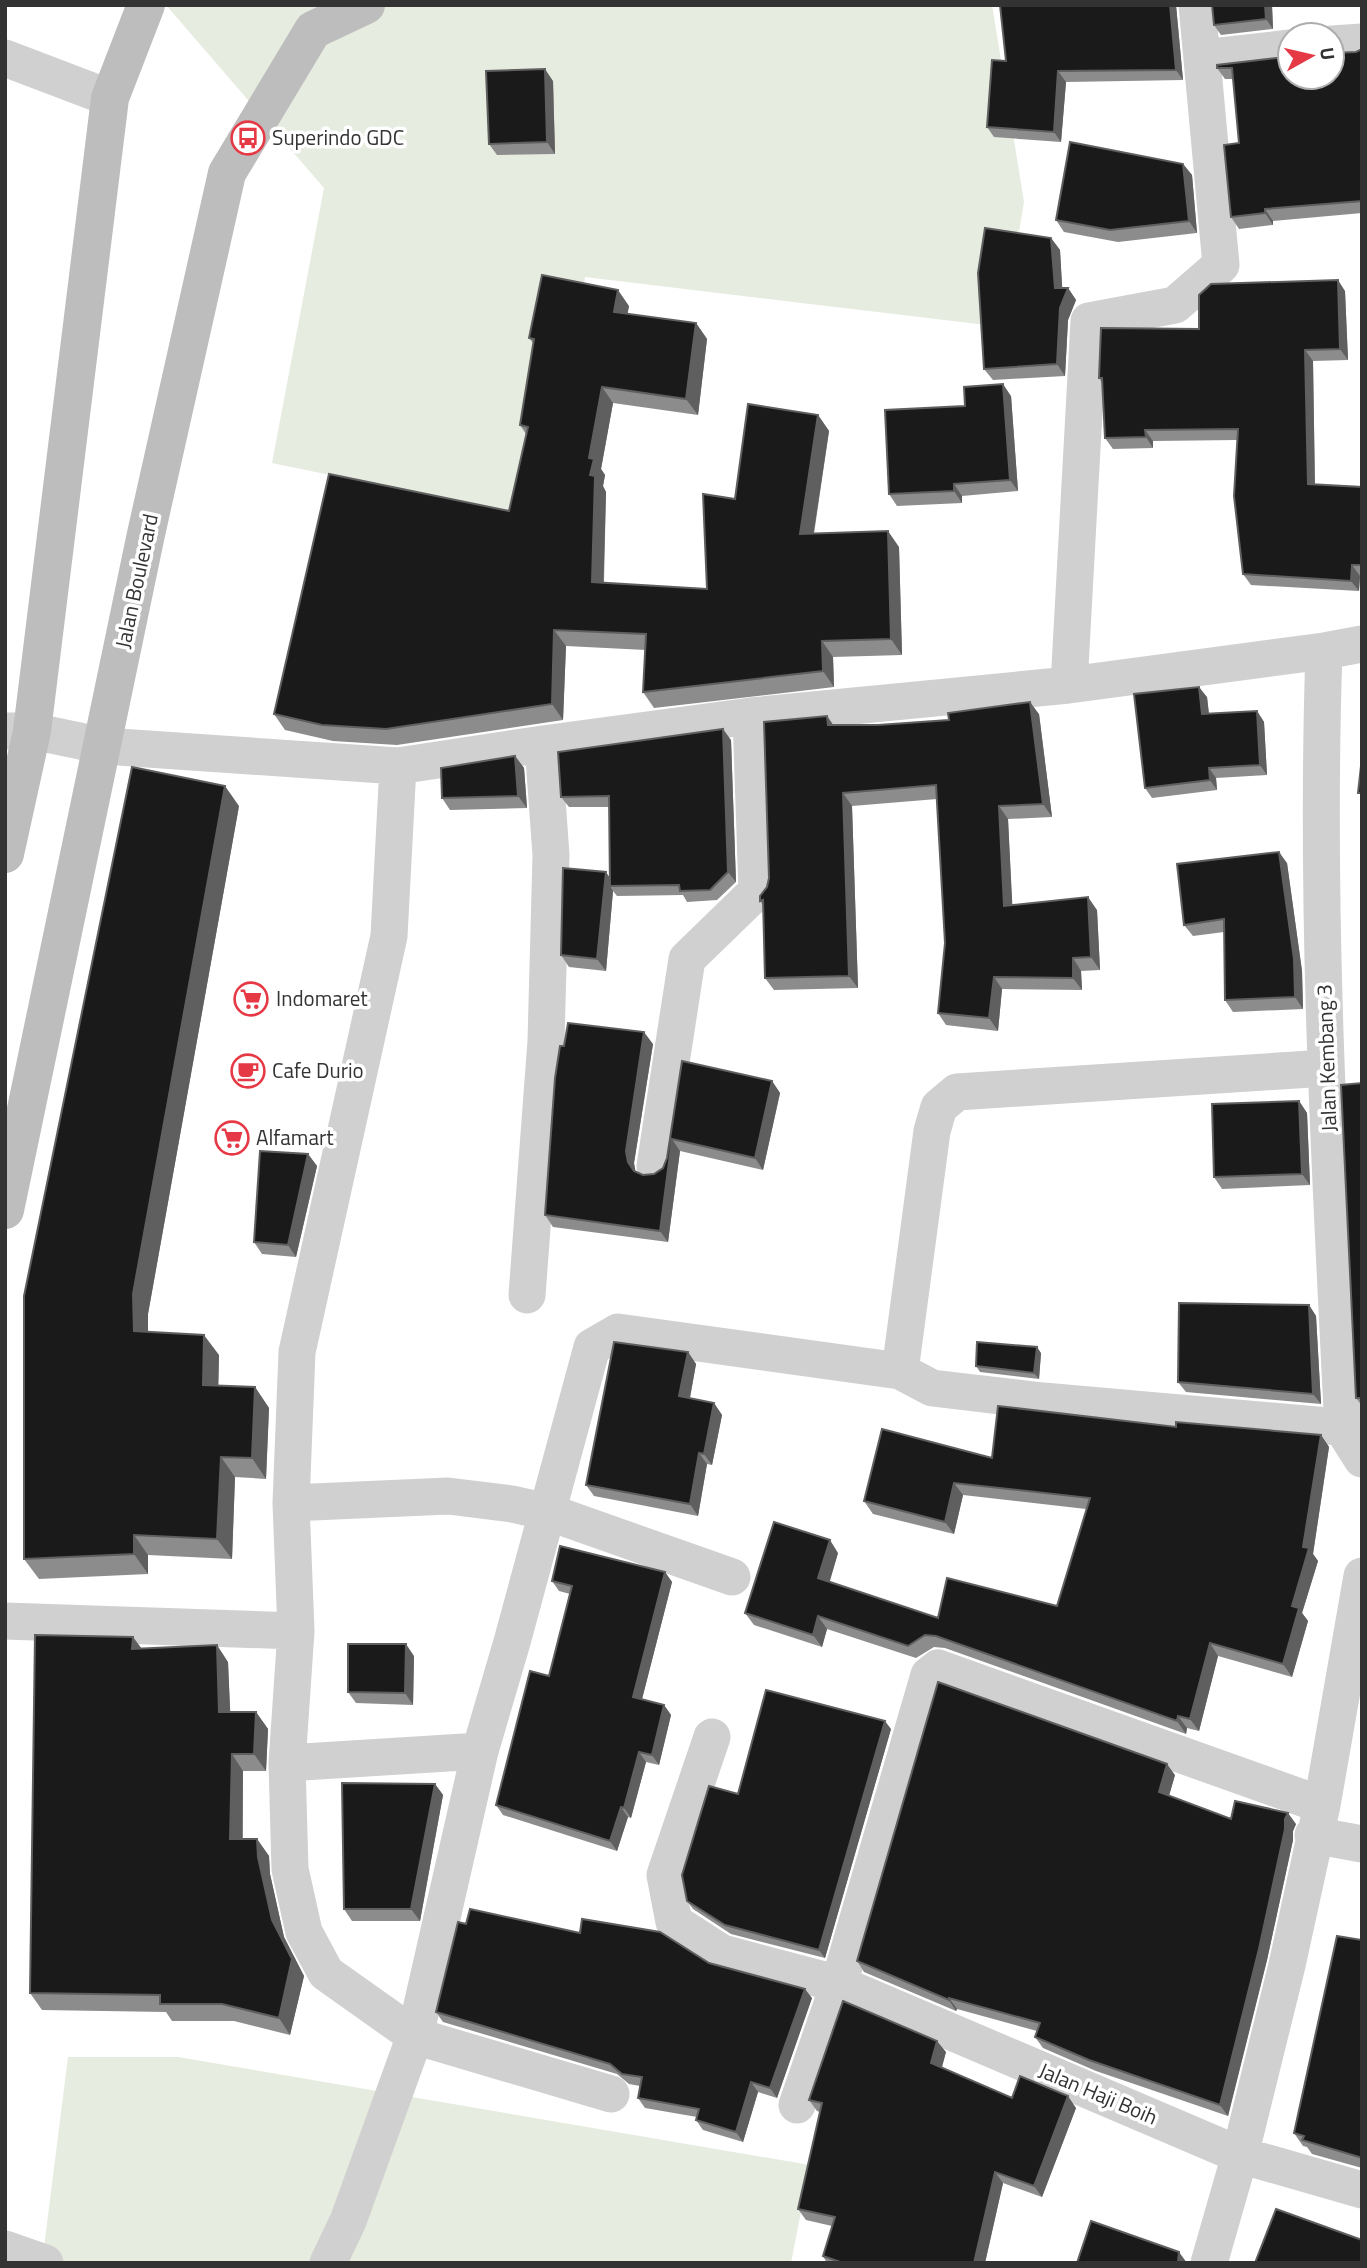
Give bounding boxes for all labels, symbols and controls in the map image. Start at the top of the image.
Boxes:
north arrow [1276,21,1346,91]
text: U [1313,45,1344,62]
bus stop icon: Superindo GDC [229,119,267,157]
place label: Superindo GDC [272,121,404,153]
street label: Jalan Boulevard [106,511,166,651]
supermarket icon: Indomaret [232,980,270,1018]
place label: Indomaret [276,982,368,1014]
street label: Jalan Kembang 3 [1307,984,1345,1132]
cafe icon: Cafe Durio [229,1052,267,1090]
place label: Cafe Durio [272,1054,364,1086]
supermarket icon: Alfamart [213,1119,251,1157]
place label: Alfamart [256,1121,334,1153]
street label: Jalan Haji Boih [1034,2054,1163,2132]

